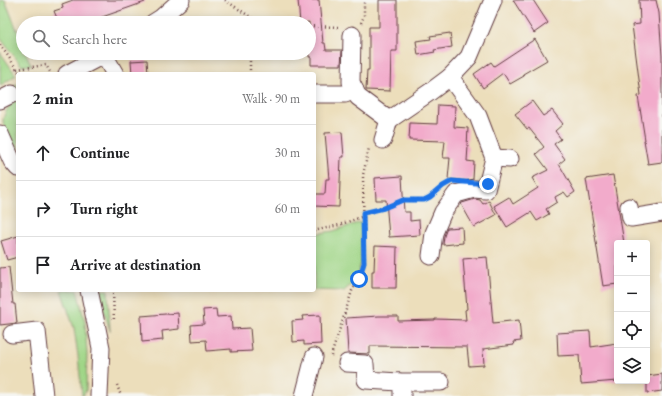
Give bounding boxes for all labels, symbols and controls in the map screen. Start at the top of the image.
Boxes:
search box [16,16,316,60]
icon: search [30,27,52,49]
text: Search here [62,29,127,48]
text: 2 min [32,87,73,109]
text: Walk · 90 m [242,90,300,107]
icon: ahead [32,142,54,164]
text: Continue [70,143,130,162]
text: 30 m [275,144,300,161]
route end [479,175,497,193]
icon: right [32,198,54,220]
text: Turn right [70,199,138,218]
text: 60 m [275,200,300,217]
map controls [614,240,650,384]
button: + [614,240,650,276]
icon: arrive [32,254,54,276]
text: Arrive at destination [70,255,201,274]
route start [350,270,368,288]
button: − [614,276,650,312]
button: locate [614,312,650,348]
button: layers [614,348,650,384]

